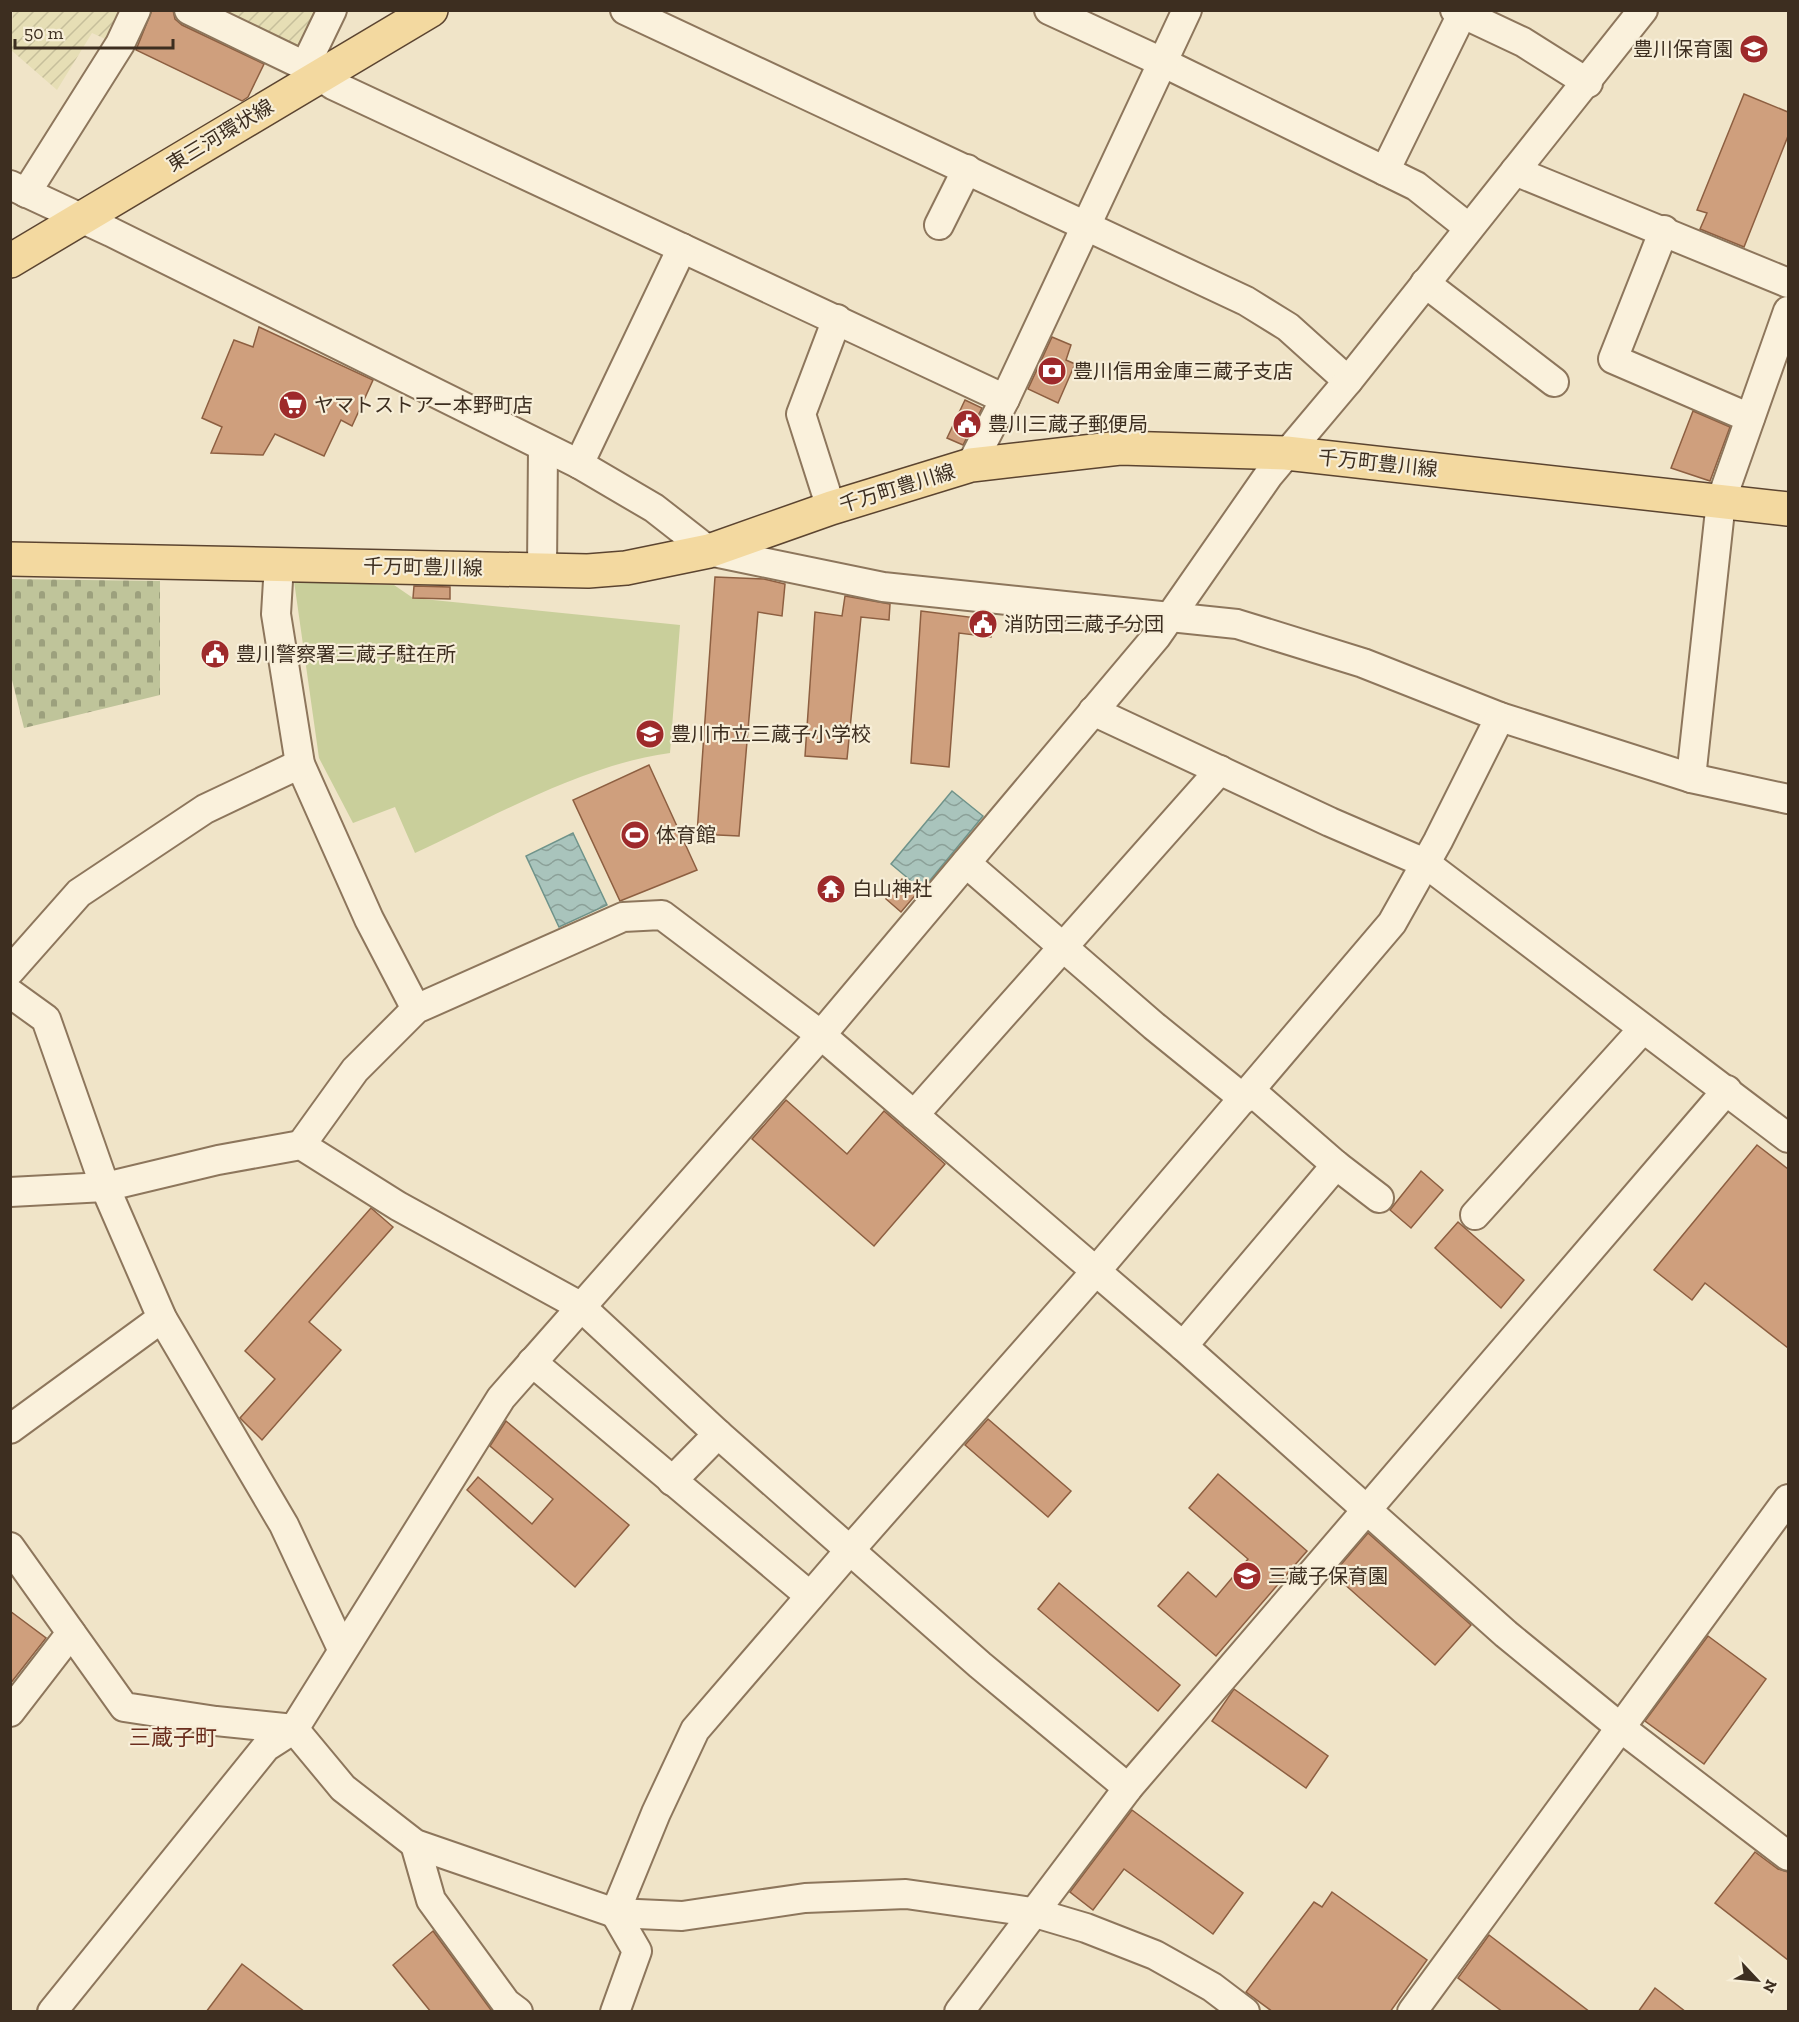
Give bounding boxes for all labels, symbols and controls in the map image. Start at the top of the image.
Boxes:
scale bar [15,12,172,50]
text: 50 m [24,22,64,44]
school or university icon: 豊川保育園 [1738,33,1770,65]
place label: 豊川保育園 [1633,37,1733,61]
street label: 東三河環状線 [162,94,278,176]
bank icon: 豊川信用金庫三蔵子支店 [1036,355,1068,387]
place label: 豊川信用金庫三蔵子支店 [1073,359,1293,383]
supermarket icon: ヤマトストアー本野町店 [277,389,309,421]
place label: ヤマトストアー本野町店 [314,393,533,417]
public building icon: 豊川三蔵子郵便局 [951,408,983,440]
place label: 豊川三蔵子郵便局 [988,412,1148,436]
street label: 千万町豊川線 [1317,445,1439,481]
street label: 千万町豊川線 [836,459,958,517]
street label: 千万町豊川線 [363,554,483,580]
public building icon: 消防団三蔵子分団 [967,608,999,640]
place label: 消防団三蔵子分団 [1004,612,1164,636]
public building icon: 豊川警察署三蔵子駐在所 [199,638,231,670]
place label: 豊川警察署三蔵子駐在所 [236,642,456,666]
school or university icon: 豊川市立三蔵子小学校 [634,718,666,750]
place label: 豊川市立三蔵子小学校 [671,722,871,746]
sports icon: 体育館 [619,819,651,851]
place label: 体育館 [656,823,716,847]
temple icon: 白山神社 [815,873,847,905]
place label: 白山神社 [852,877,932,901]
school or university icon: 三蔵子保育園 [1231,1560,1263,1592]
place label: 三蔵子保育園 [1268,1564,1388,1588]
district label: 三蔵子町 [129,1724,217,1751]
north arrow [1727,1950,1787,2010]
text: N [1759,1977,1781,1996]

